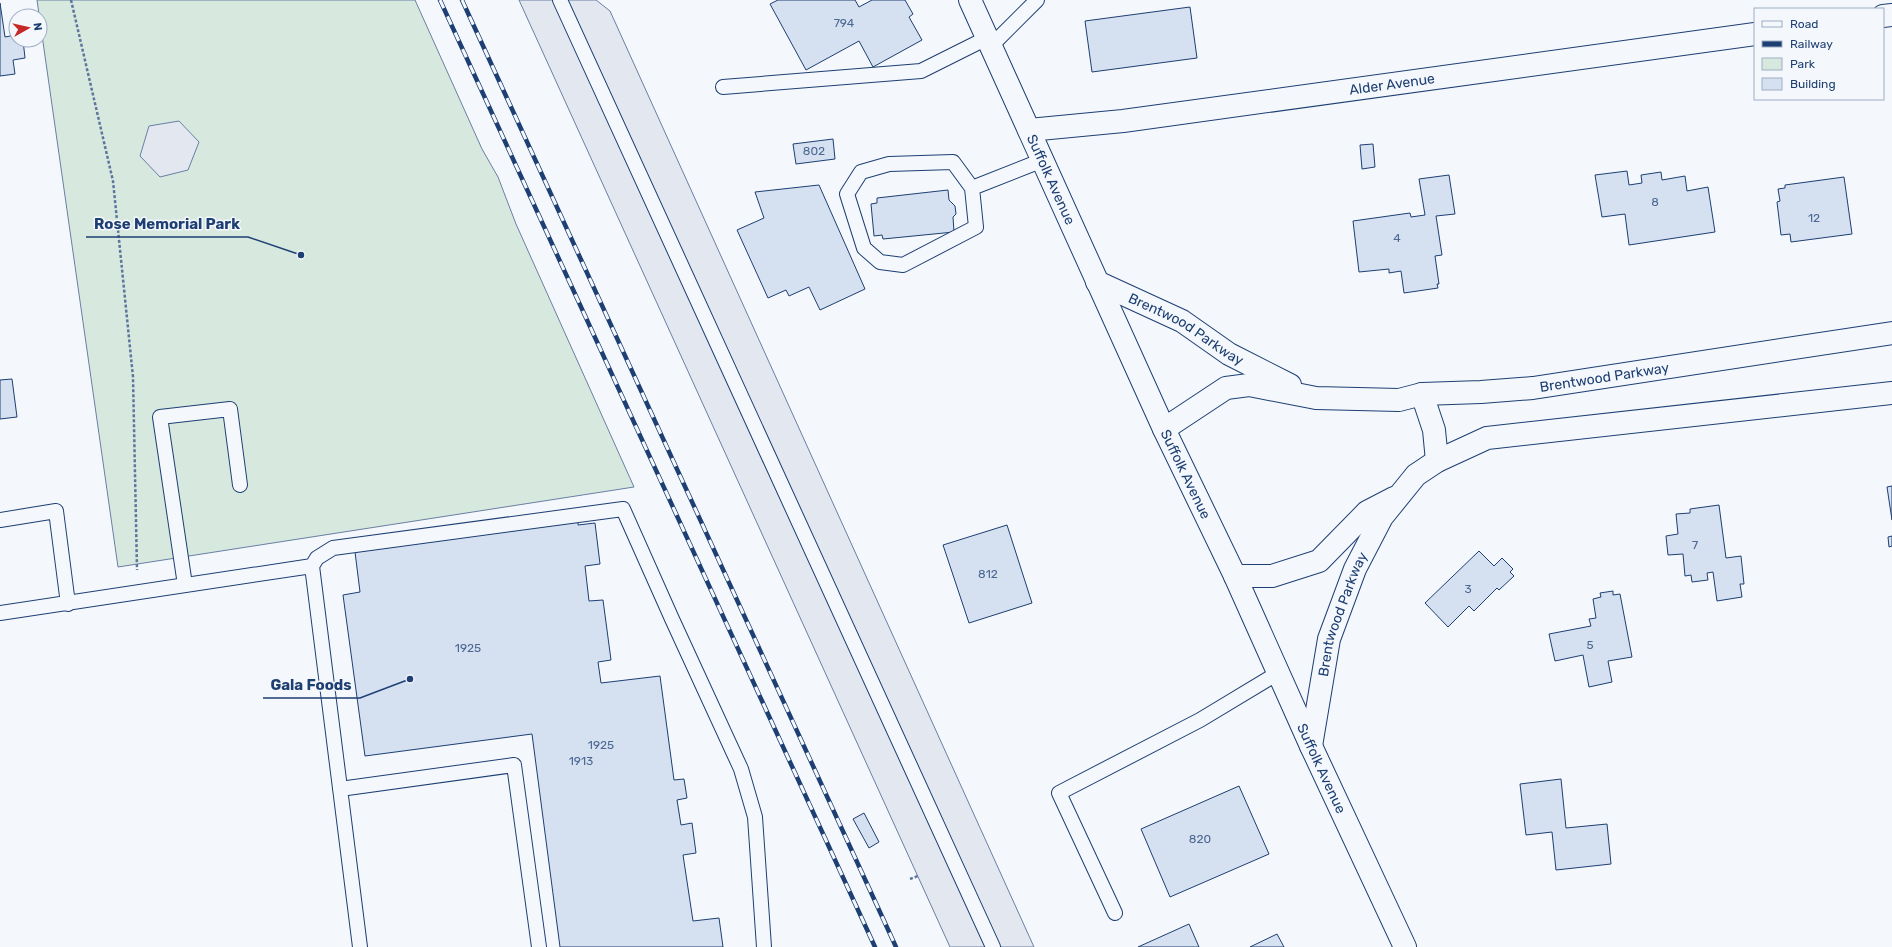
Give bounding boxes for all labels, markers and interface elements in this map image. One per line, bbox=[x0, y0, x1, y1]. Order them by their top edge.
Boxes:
north arrow bbox=[8, 8, 48, 48]
legend bbox=[1754, 8, 1884, 100]
house number: 794 bbox=[834, 16, 855, 30]
text: Road bbox=[1790, 17, 1818, 31]
text: N bbox=[30, 22, 44, 32]
text: Railway bbox=[1790, 37, 1833, 51]
text: Park bbox=[1790, 57, 1816, 71]
street label: Alder Avenue bbox=[1348, 70, 1436, 98]
text: Building bbox=[1790, 77, 1836, 91]
street label: Suffolk Avenue bbox=[1023, 132, 1079, 228]
house number: 802 bbox=[803, 144, 825, 158]
house number: 8 bbox=[1651, 195, 1659, 209]
callout: Rose Memorial Park bbox=[86, 210, 248, 237]
house number: 12 bbox=[1808, 211, 1820, 225]
text: Rose Memorial Park bbox=[94, 215, 240, 233]
house number: 4 bbox=[1393, 231, 1401, 245]
street label: Brentwood Parkway bbox=[1126, 289, 1247, 369]
street label: Brentwood Parkway bbox=[1539, 359, 1671, 395]
street label: Suffolk Avenue bbox=[1157, 427, 1215, 522]
house number: 7 bbox=[1692, 538, 1698, 552]
street label: Brentwood Parkway bbox=[1314, 549, 1371, 678]
house number: 812 bbox=[978, 567, 998, 581]
house number: 3 bbox=[1464, 582, 1472, 596]
house number: 5 bbox=[1586, 638, 1594, 652]
house number: 1925 bbox=[455, 641, 481, 655]
callout: Gala Foods bbox=[263, 671, 360, 698]
text: Gala Foods bbox=[270, 676, 352, 694]
street label: Suffolk Avenue bbox=[1293, 721, 1350, 816]
house number: 1925 bbox=[588, 738, 614, 752]
house number: 1913 bbox=[569, 754, 593, 768]
house number: 820 bbox=[1189, 832, 1211, 846]

